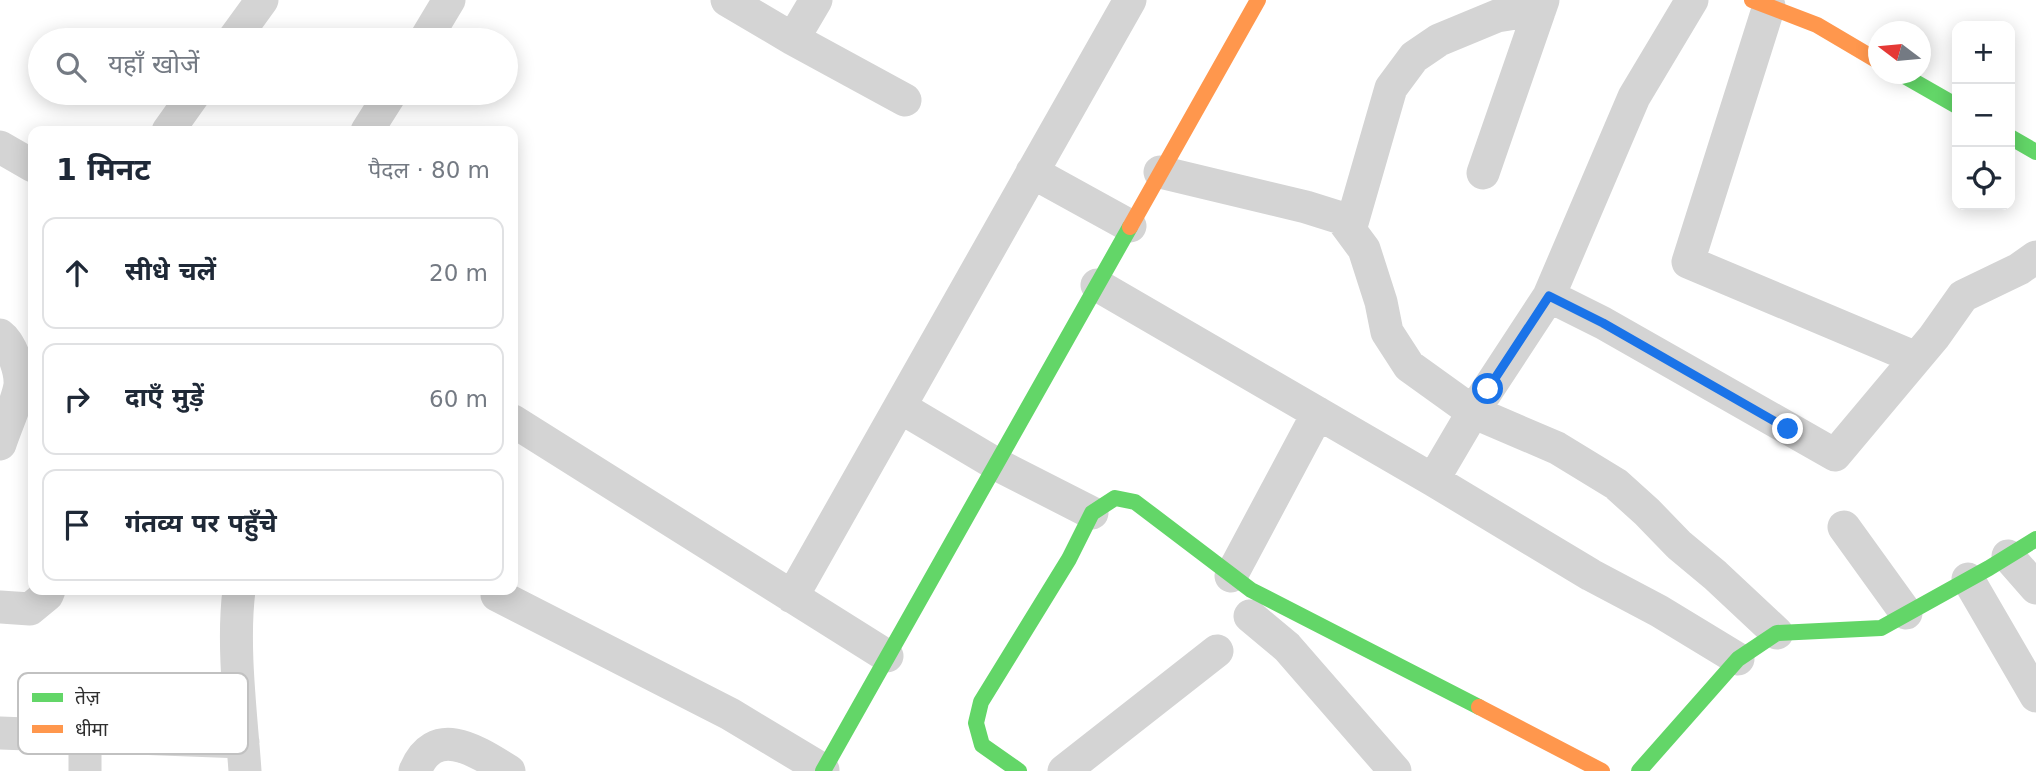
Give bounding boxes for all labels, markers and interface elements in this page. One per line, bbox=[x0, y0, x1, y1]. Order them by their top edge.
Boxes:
north arrow bbox=[1868, 21, 1931, 84]
map controls bbox=[1952, 21, 2015, 210]
button: + bbox=[1952, 21, 2015, 84]
search box bbox=[28, 28, 518, 105]
icon: search bbox=[52, 48, 90, 86]
text: यहाँ खोजें bbox=[108, 49, 199, 79]
button: − bbox=[1952, 84, 2015, 147]
button: locate bbox=[1952, 147, 2015, 210]
text: 1 मिनट bbox=[56, 152, 150, 187]
text: पैदल · 80 m bbox=[368, 157, 490, 183]
icon: ahead bbox=[58, 254, 96, 292]
text: सीधे चलें bbox=[125, 256, 216, 286]
text: 20 m bbox=[429, 260, 488, 286]
route start bbox=[1472, 373, 1503, 404]
icon: right bbox=[58, 380, 96, 418]
text: दाएँ मुड़ें bbox=[125, 382, 204, 412]
text: 60 m bbox=[429, 386, 488, 412]
route end bbox=[1772, 413, 1803, 444]
icon: arrive bbox=[58, 506, 96, 544]
text: गंतव्य पर पहुँचे bbox=[125, 508, 277, 538]
legend bbox=[18, 673, 248, 754]
text: तेज़ bbox=[75, 686, 101, 708]
text: धीमा bbox=[75, 718, 109, 740]

